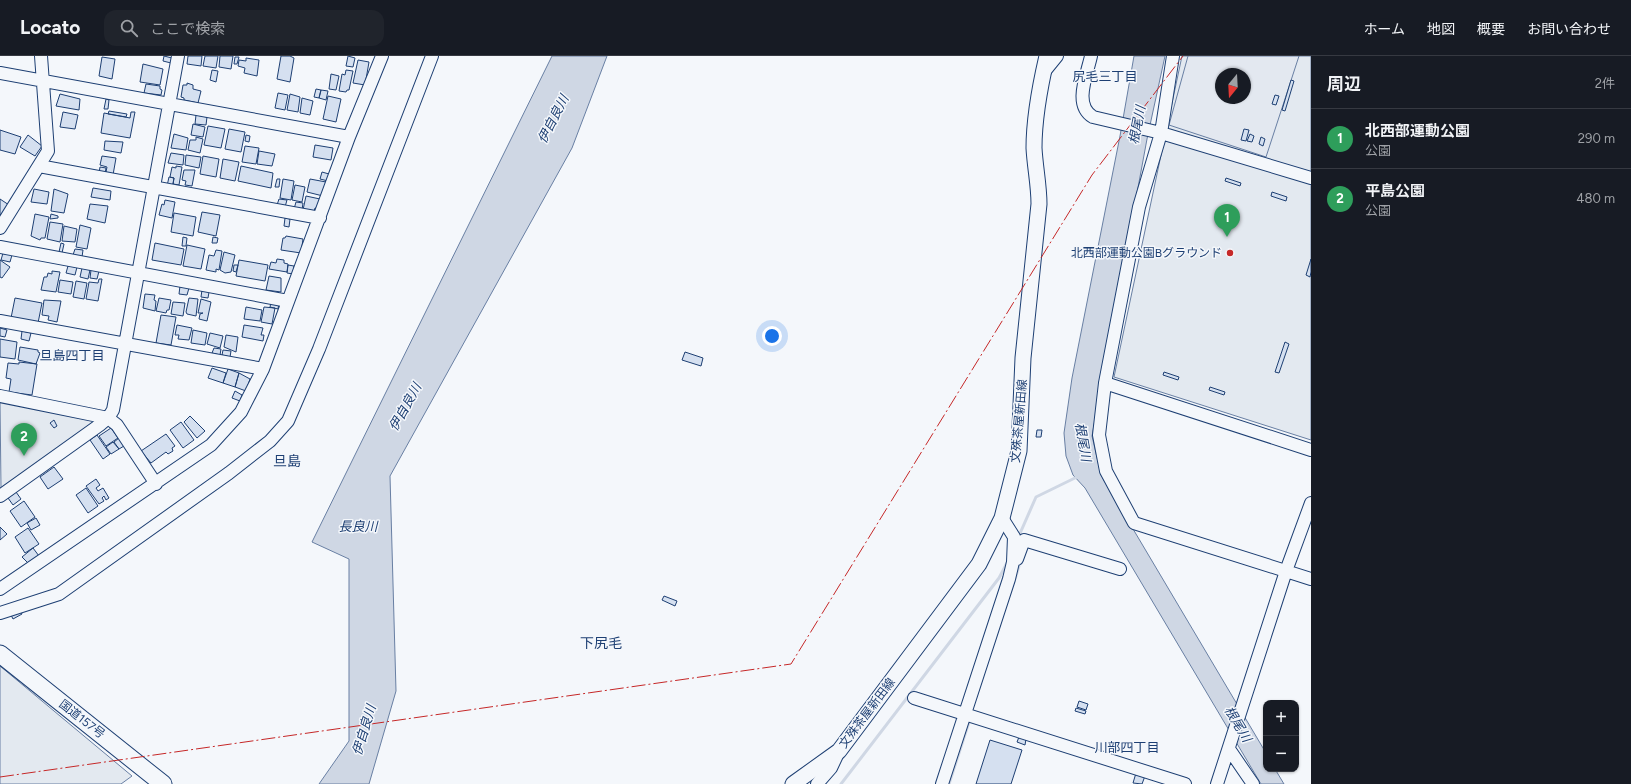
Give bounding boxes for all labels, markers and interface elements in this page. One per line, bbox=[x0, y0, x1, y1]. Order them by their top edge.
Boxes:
search box bbox=[104, 10, 384, 46]
text: Locato bbox=[20, 16, 80, 39]
icon: search bbox=[118, 17, 140, 39]
text: ここで検索 bbox=[150, 20, 225, 38]
text: ホーム bbox=[1363, 21, 1405, 38]
text: 地図 bbox=[1427, 21, 1455, 38]
text: 概要 bbox=[1477, 21, 1505, 38]
text: お問い合わせ bbox=[1527, 21, 1611, 38]
north arrow bbox=[1215, 68, 1251, 104]
district label: 尻毛三丁目 bbox=[1072, 69, 1138, 84]
text: 周辺 bbox=[1327, 74, 1361, 94]
text: 2件 bbox=[1595, 76, 1615, 91]
water label: 伊自良川 bbox=[535, 91, 572, 146]
water label: 根尾川 bbox=[1126, 102, 1148, 146]
text: 北西部運動公園 bbox=[1365, 122, 1470, 140]
text: 1 bbox=[1337, 131, 1343, 146]
text: 290 m bbox=[1578, 131, 1615, 146]
text: 公園 bbox=[1365, 143, 1391, 158]
text: 平島公園 bbox=[1365, 182, 1425, 200]
text: 2 bbox=[1336, 191, 1344, 206]
text: 480 m bbox=[1576, 191, 1615, 206]
text: 公園 bbox=[1365, 203, 1391, 218]
pin: 1 bbox=[1214, 204, 1240, 237]
place label: 北西部運動公園Bグラウンド bbox=[1071, 246, 1222, 260]
marker: 北西部運動公園Bグラウンド bbox=[1225, 248, 1235, 258]
your location bbox=[762, 326, 782, 346]
district label: 旦島四丁目 bbox=[39, 348, 105, 363]
water label: 伊自良川 bbox=[386, 379, 425, 433]
street label: 文殊茶屋新田線 bbox=[1008, 379, 1030, 463]
water label: 根尾川 bbox=[1072, 421, 1094, 464]
pin: 2 bbox=[11, 423, 37, 456]
district label: 旦島 bbox=[273, 453, 301, 470]
water label: 長良川 bbox=[338, 519, 379, 534]
district label: 下尻毛 bbox=[580, 635, 622, 652]
street label: 文殊茶屋新田線 bbox=[836, 675, 898, 751]
street label: 国道157号 bbox=[56, 697, 108, 741]
map controls bbox=[1263, 700, 1299, 772]
button: + bbox=[1263, 700, 1299, 736]
water label: 伊自良川 bbox=[349, 701, 379, 757]
water label: 根尾川 bbox=[1222, 703, 1255, 746]
button: − bbox=[1263, 736, 1299, 772]
district label: 川部四丁目 bbox=[1094, 740, 1160, 755]

